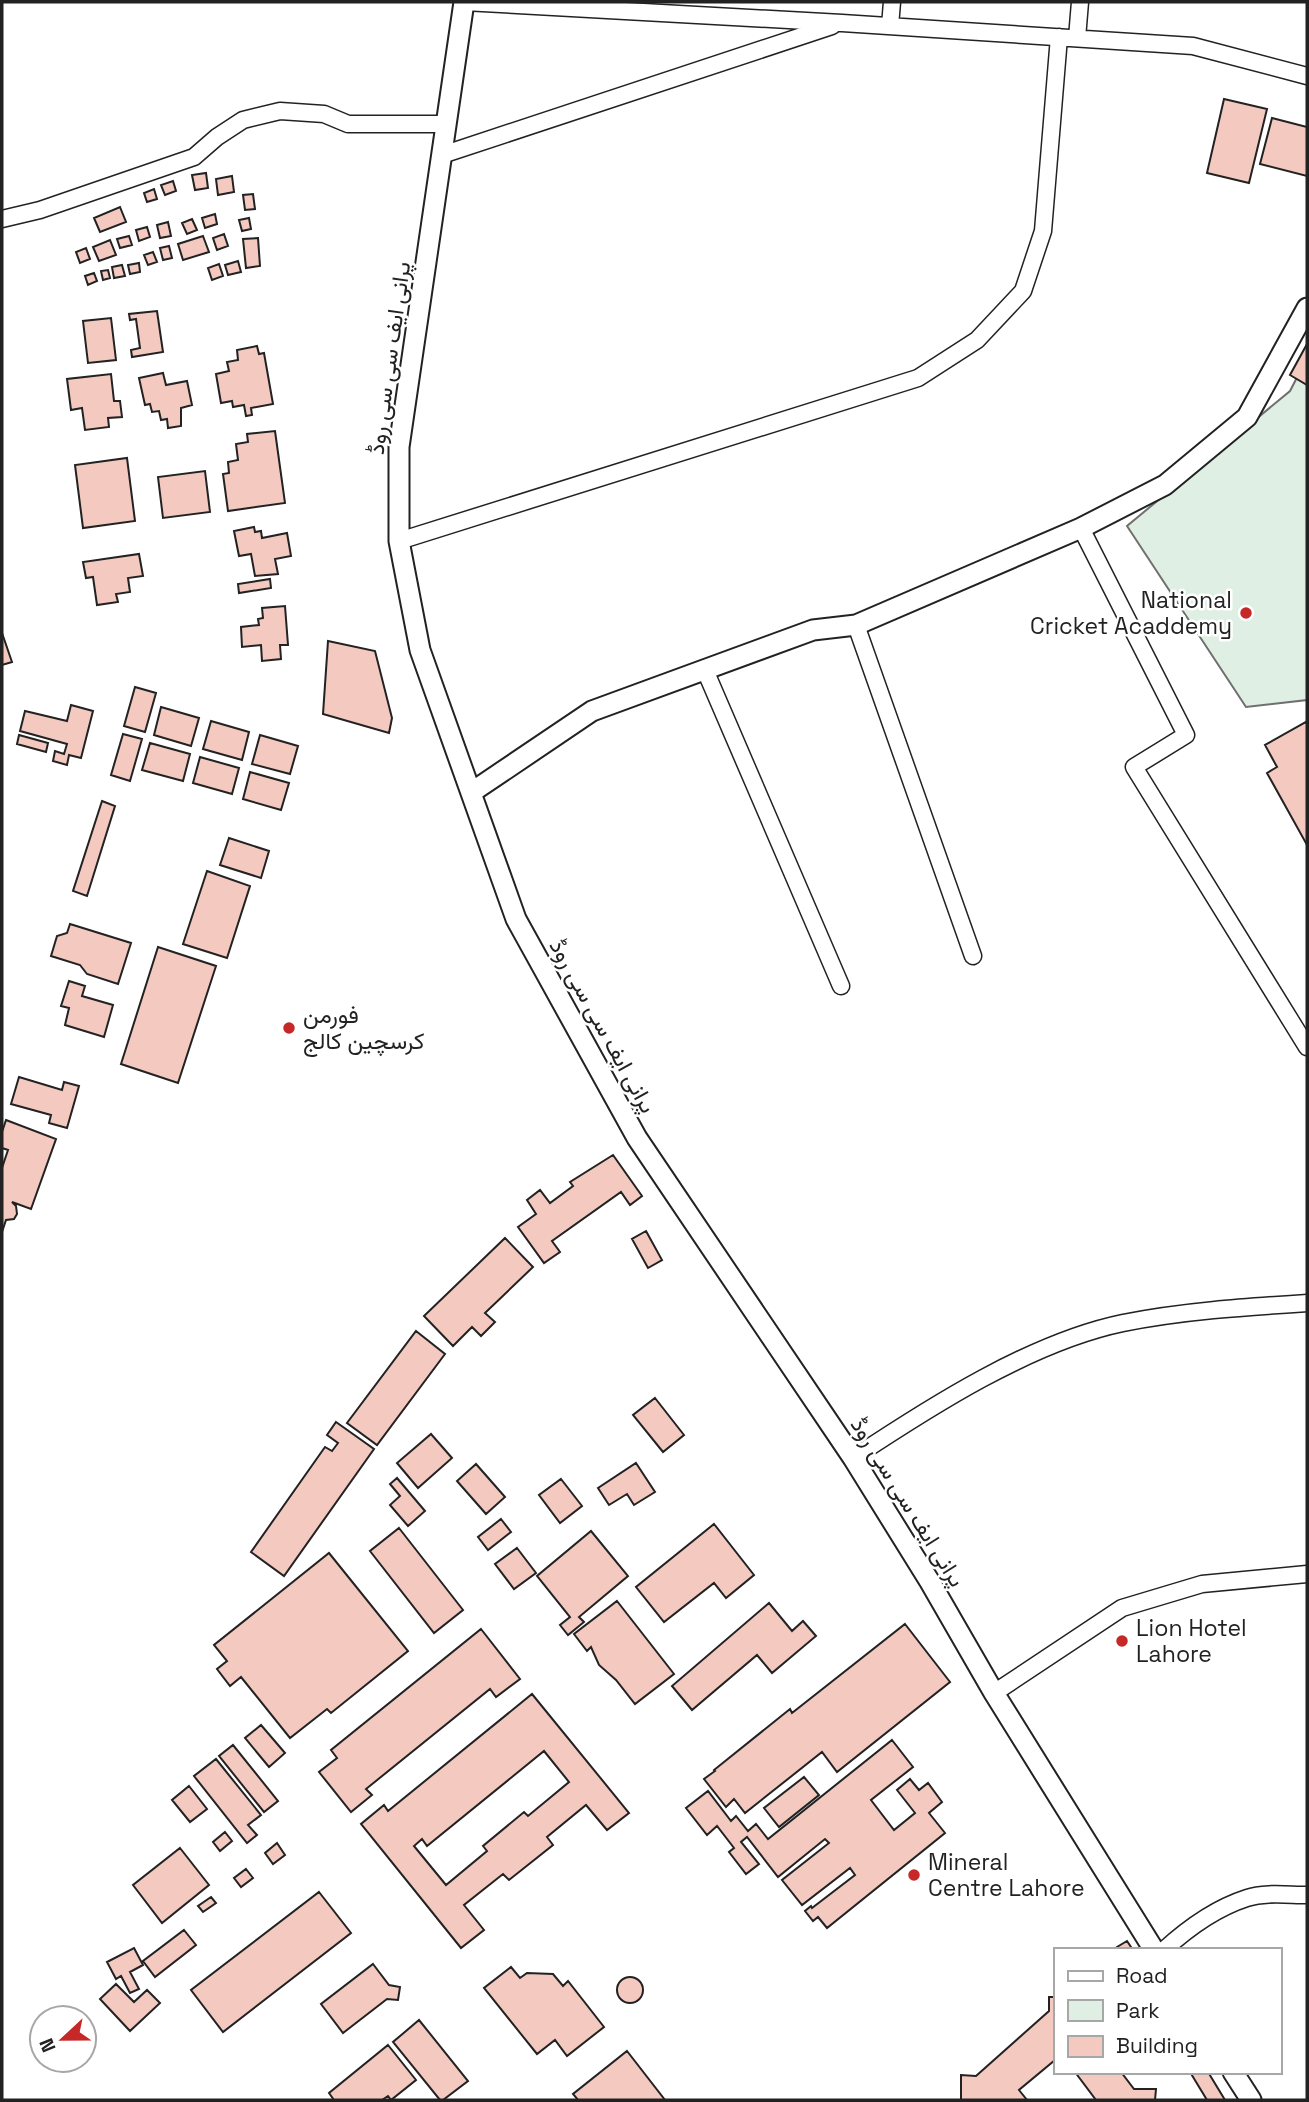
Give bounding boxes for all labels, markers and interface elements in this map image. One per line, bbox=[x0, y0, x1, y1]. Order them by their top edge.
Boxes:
street label: پرانی ایف سی سی روڈ bbox=[361, 260, 418, 457]
place label: National Cricket Acaddemy bbox=[1030, 585, 1232, 641]
marker: National Cricket Acaddemy bbox=[1238, 605, 1254, 621]
street label: پرانی ایف سی سی روڈ bbox=[542, 934, 663, 1119]
place label: فورمن کرسچین کالج bbox=[303, 1000, 424, 1057]
marker: فورمن کرسچین کالج bbox=[281, 1020, 297, 1036]
street label: پرانی ایف سی سی روڈ bbox=[843, 1412, 972, 1593]
place label: Lion Hotel Lahore bbox=[1136, 1613, 1247, 1669]
marker: Lion Hotel Lahore bbox=[1114, 1633, 1130, 1649]
place label: Mineral Centre Lahore bbox=[928, 1847, 1085, 1903]
marker: Mineral Centre Lahore bbox=[906, 1867, 922, 1883]
legend bbox=[1054, 1948, 1281, 2074]
text: Road bbox=[1116, 1962, 1168, 1989]
text: Park bbox=[1116, 1997, 1160, 2024]
north arrow bbox=[28, 2004, 98, 2074]
text: Building bbox=[1116, 2032, 1198, 2059]
text: N bbox=[34, 2035, 62, 2056]

